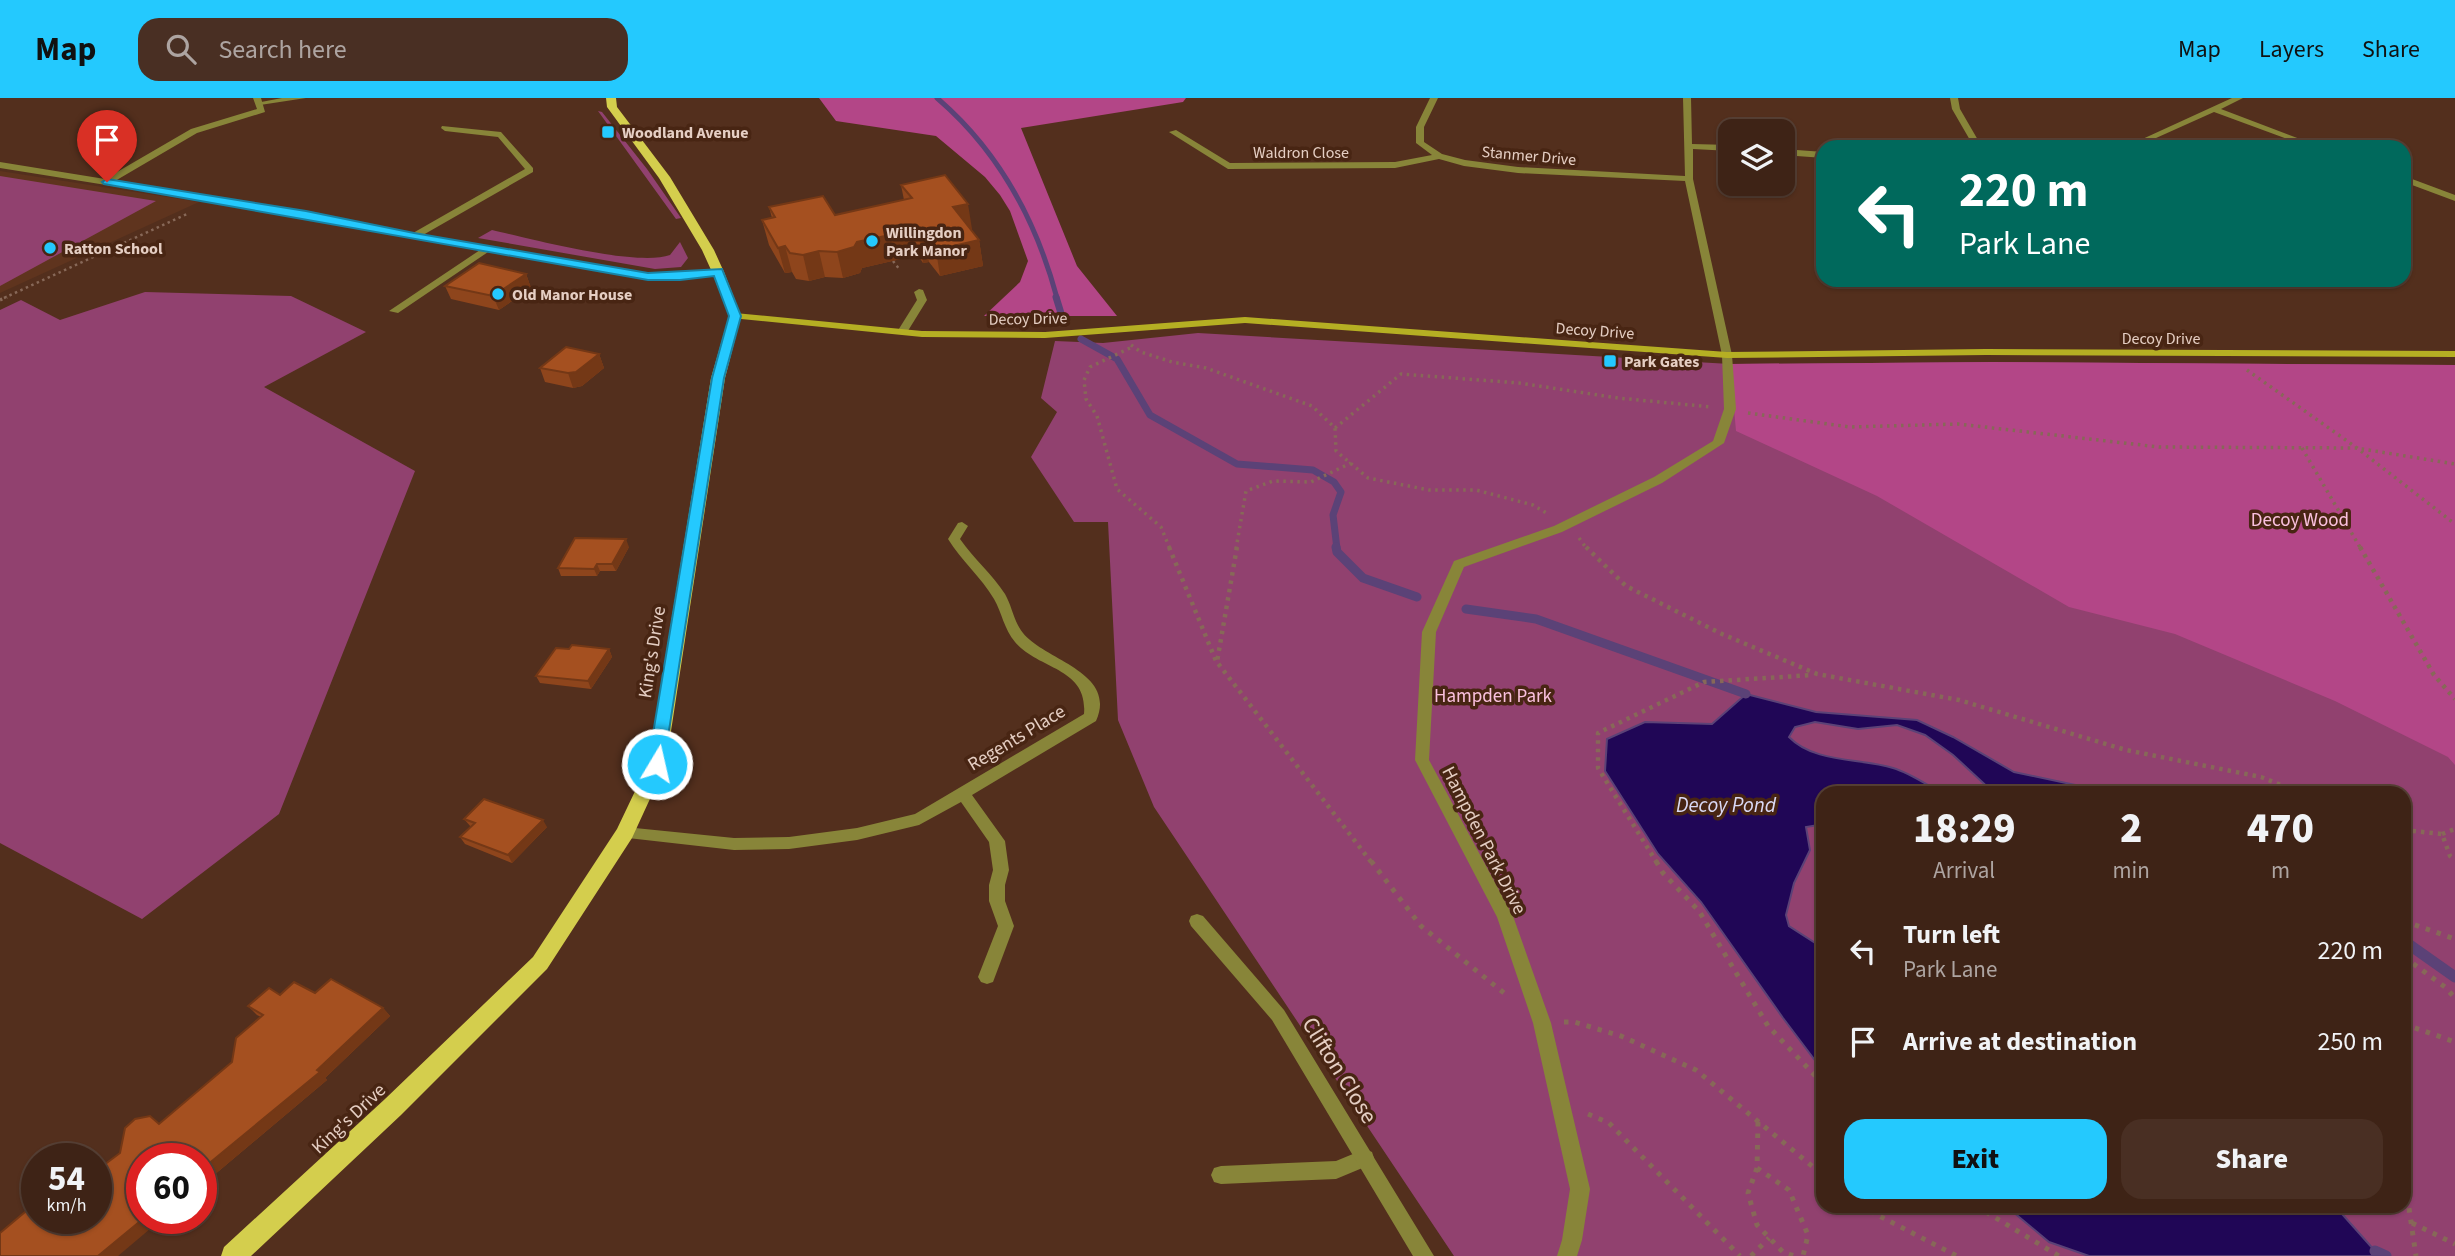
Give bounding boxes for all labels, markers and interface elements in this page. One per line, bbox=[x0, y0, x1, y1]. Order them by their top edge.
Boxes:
search box bbox=[138, 18, 628, 81]
text: Map bbox=[35, 26, 96, 73]
icon: search bbox=[162, 30, 200, 68]
text: Search here bbox=[218, 31, 347, 68]
text: Map bbox=[2178, 32, 2221, 67]
text: Layers bbox=[2259, 32, 2324, 67]
text: Share bbox=[2362, 32, 2420, 67]
pin bbox=[77, 110, 137, 182]
map controls bbox=[1718, 119, 1795, 196]
button: layers bbox=[1718, 119, 1795, 196]
icon: arrive bbox=[88, 121, 126, 159]
place label: Woodland Avenue bbox=[622, 122, 748, 144]
marker: Woodland Avenue bbox=[600, 124, 616, 140]
street label: Stanmer Drive bbox=[1481, 141, 1577, 171]
street label: Waldron Close bbox=[1253, 142, 1349, 164]
text: 220 m bbox=[1959, 156, 2088, 226]
icon: left bbox=[1844, 168, 1935, 259]
text: Park Lane bbox=[1959, 221, 2090, 267]
place label: Willingdon Park Manor bbox=[886, 222, 967, 262]
marker: Willingdon Park Manor bbox=[864, 233, 880, 249]
place label: Ratton School bbox=[64, 238, 163, 260]
marker: Ratton School bbox=[42, 240, 58, 256]
place label: Old Manor House bbox=[512, 284, 632, 306]
marker: Old Manor House bbox=[490, 286, 506, 302]
street label: Decoy Drive bbox=[988, 307, 1068, 331]
street label: Decoy Drive bbox=[1555, 317, 1635, 345]
street label: Decoy Drive bbox=[2122, 328, 2200, 350]
place label: Park Gates bbox=[1624, 351, 1699, 373]
marker: Park Gates bbox=[1602, 353, 1618, 369]
park label: Decoy Wood bbox=[2251, 507, 2349, 534]
street label: King's Drive bbox=[632, 604, 673, 700]
park label: Hampden Park bbox=[1434, 683, 1553, 710]
street label: Regents Place bbox=[963, 698, 1071, 778]
position arrow bbox=[620, 727, 694, 801]
street label: Hampden Park Drive bbox=[1435, 762, 1533, 919]
water label: Decoy Pond bbox=[1676, 790, 1777, 820]
text: 18:29 bbox=[1913, 799, 2016, 859]
text: 2 bbox=[2120, 799, 2142, 859]
text: 470 bbox=[2247, 799, 2314, 859]
text: Arrival bbox=[1933, 854, 1995, 887]
text: min bbox=[2113, 854, 2150, 887]
text: m bbox=[2271, 854, 2290, 887]
text: Turn left bbox=[1903, 916, 2000, 953]
icon: left bbox=[1844, 932, 1882, 970]
text: 220 m bbox=[2317, 932, 2383, 969]
text: Park Lane bbox=[1903, 953, 1997, 986]
street label: Clifton Close bbox=[1294, 1011, 1385, 1130]
icon: arrive bbox=[1844, 1023, 1882, 1061]
text: Arrive at destination bbox=[1903, 1023, 2137, 1060]
text: 250 m bbox=[2317, 1023, 2383, 1060]
street label: King's Drive bbox=[306, 1078, 392, 1161]
button: Exit bbox=[1844, 1119, 2107, 1199]
button: Share bbox=[2121, 1119, 2383, 1199]
speed limit sign: 60 bbox=[126, 1143, 217, 1234]
text: 54 bbox=[48, 1154, 85, 1204]
text: km/h bbox=[47, 1193, 86, 1218]

